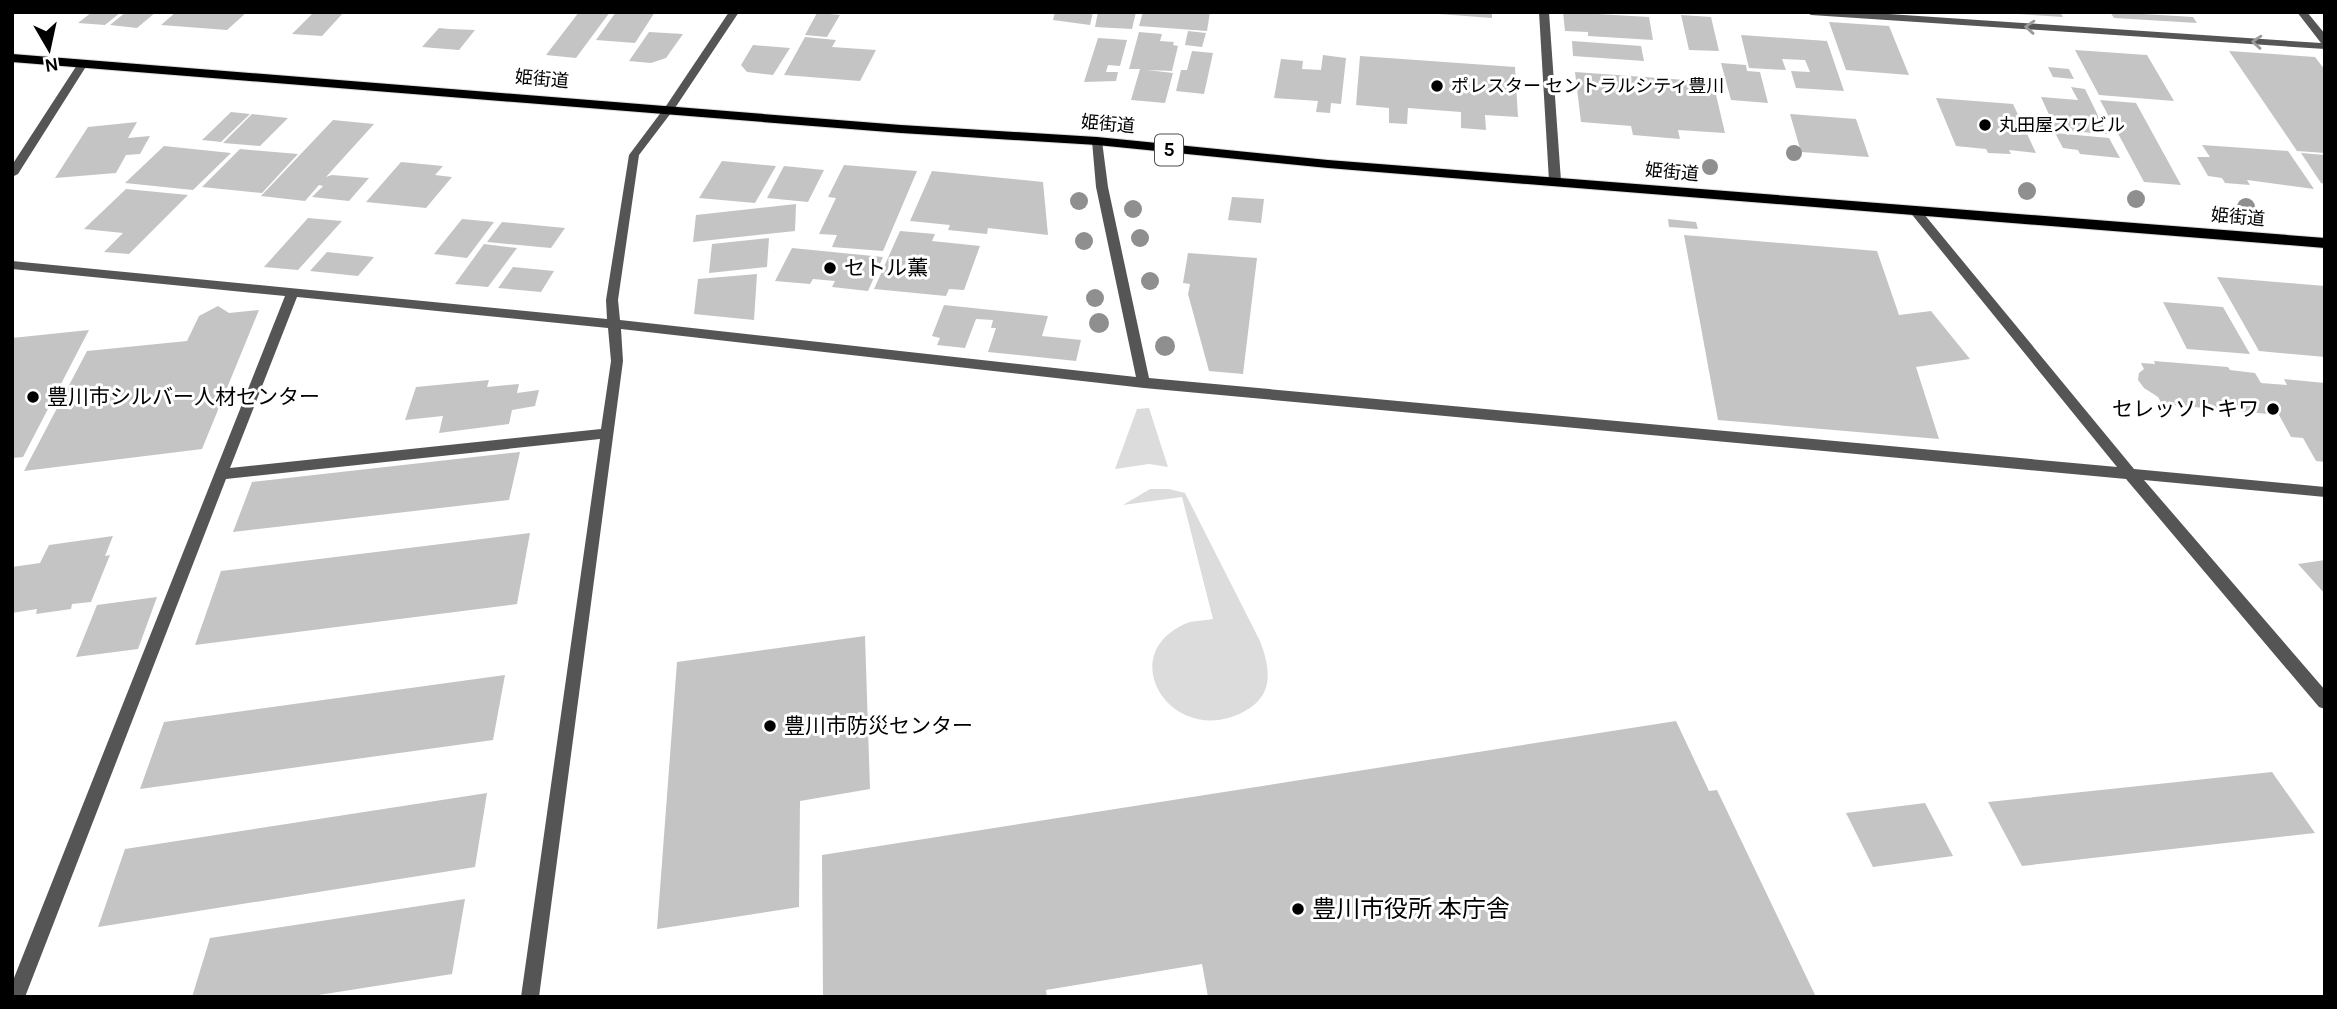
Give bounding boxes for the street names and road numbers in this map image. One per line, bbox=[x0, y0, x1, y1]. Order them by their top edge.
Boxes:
street label: 姫街道 bbox=[514, 66, 570, 92]
street label: 姫街道 bbox=[1080, 111, 1136, 137]
road number: 5 bbox=[1155, 134, 1183, 166]
street label: 姫街道 bbox=[1644, 159, 1700, 185]
street label: 姫街道 bbox=[2210, 204, 2266, 230]

